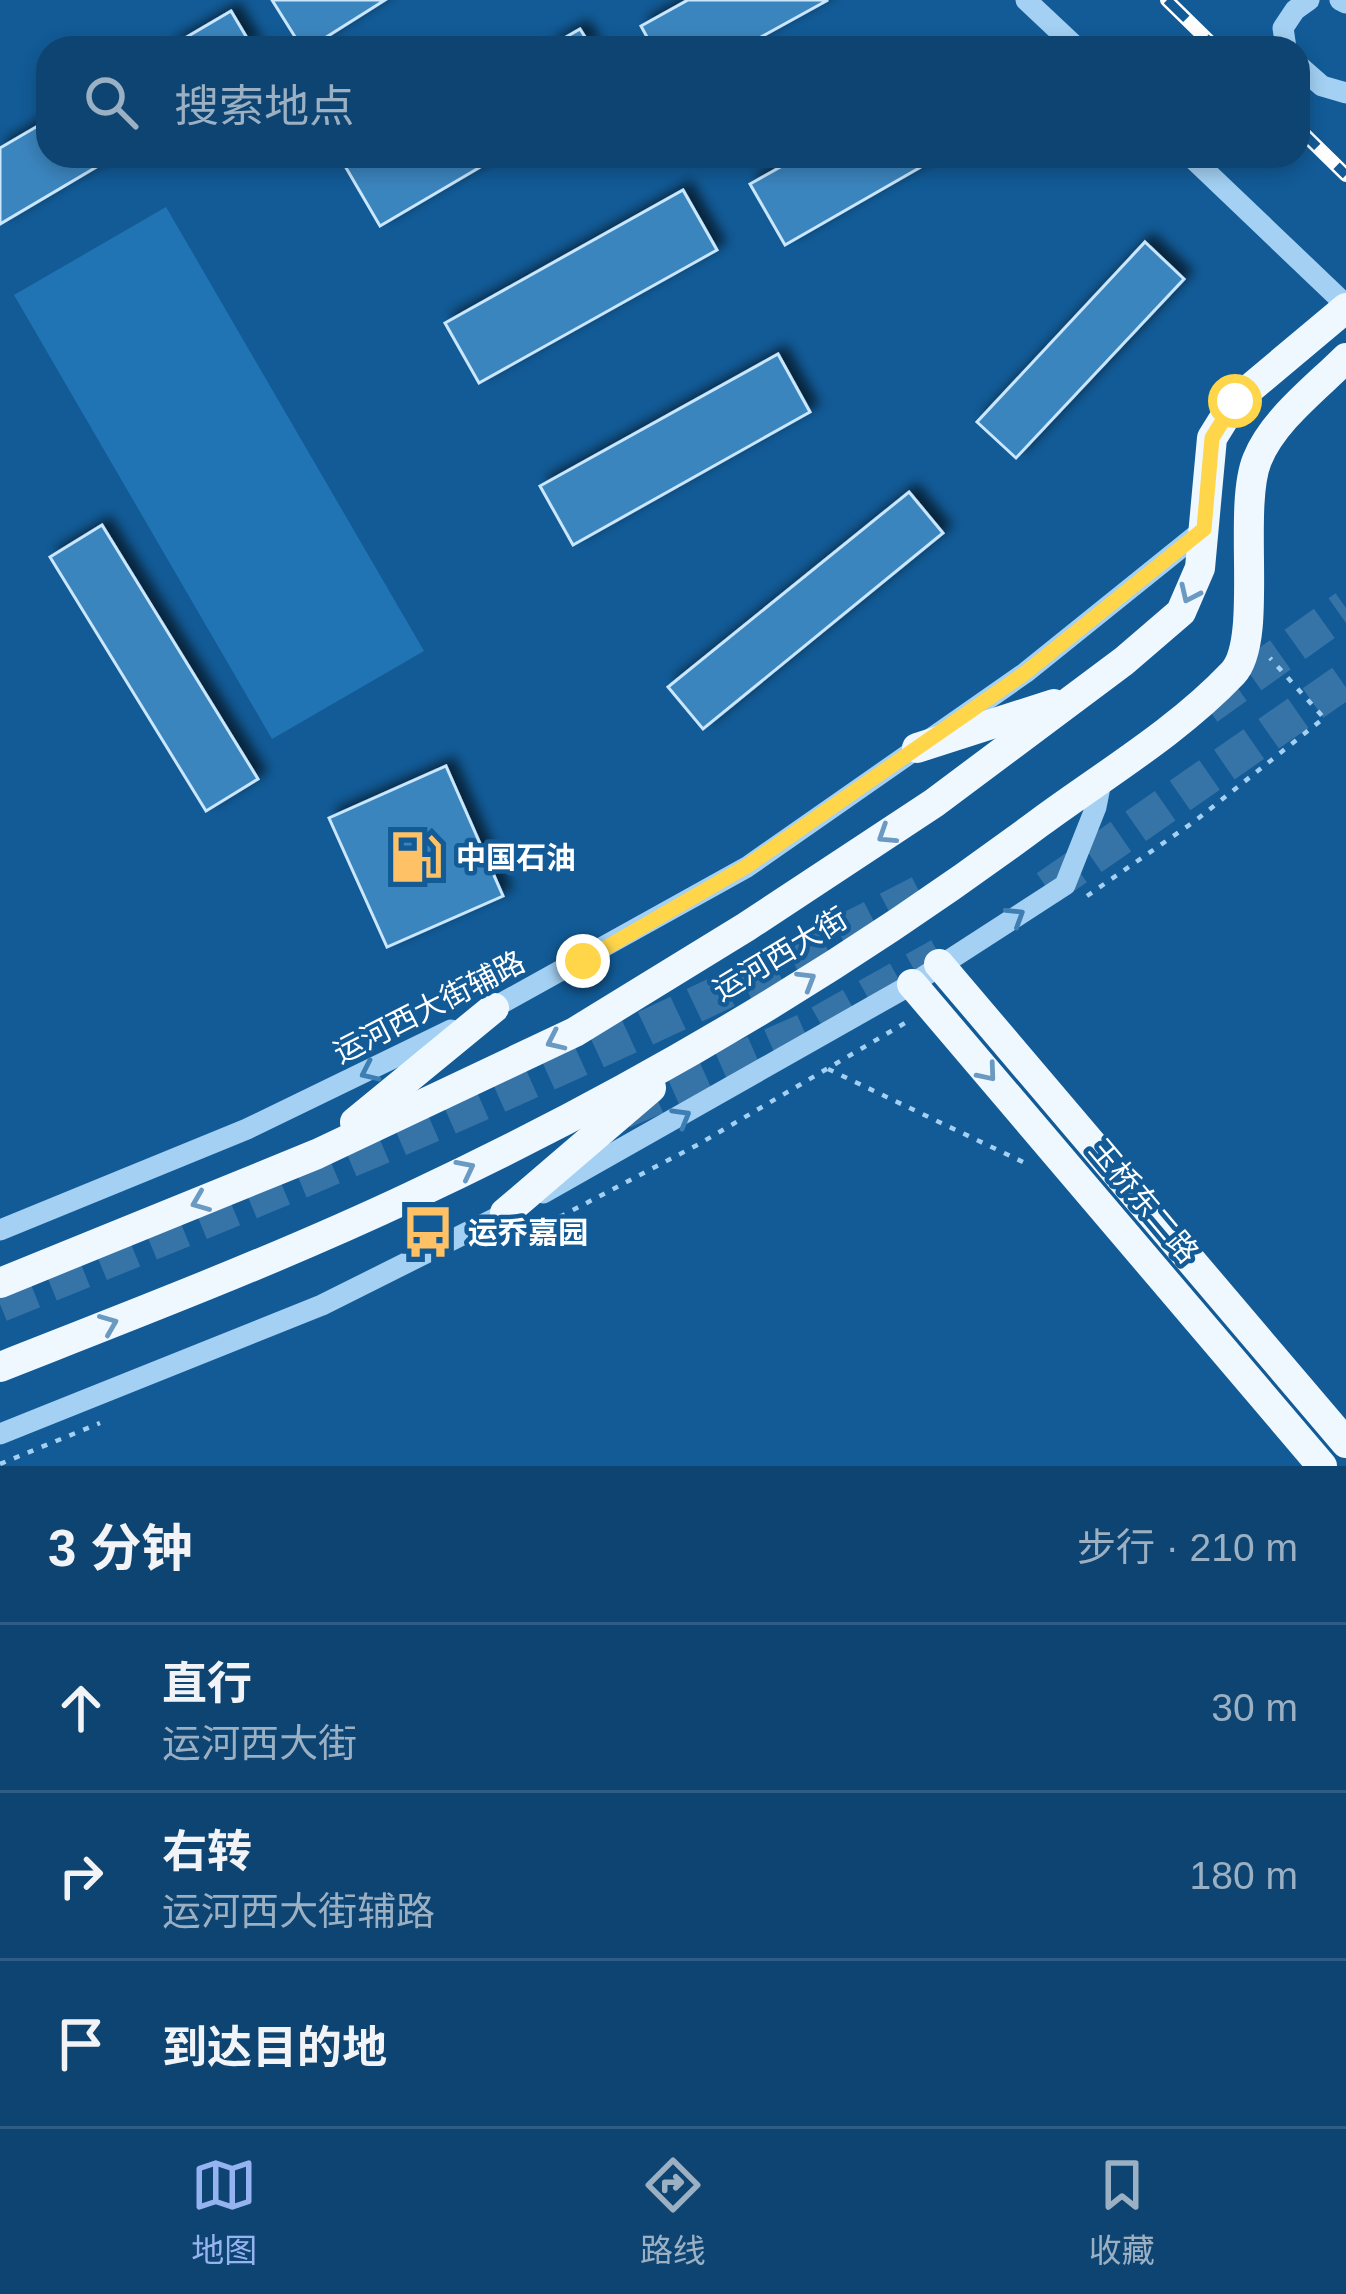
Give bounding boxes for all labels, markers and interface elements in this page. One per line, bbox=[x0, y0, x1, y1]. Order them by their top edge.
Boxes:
search box bbox=[36, 36, 1310, 168]
icon: search bbox=[78, 69, 144, 135]
text: 搜索地点 bbox=[174, 81, 354, 132]
route start bbox=[1208, 374, 1262, 428]
one-way arrow bbox=[1179, 582, 1203, 603]
one-way arrow bbox=[877, 820, 899, 842]
fuel station icon: 中国石油 bbox=[387, 828, 445, 886]
place label: 中国石油 bbox=[456, 841, 576, 874]
street label: 运河西大街 bbox=[707, 901, 853, 1007]
one-way arrow bbox=[1003, 908, 1025, 930]
route end bbox=[556, 934, 610, 988]
street label: 运河西大街辅路 bbox=[328, 945, 530, 1069]
one-way arrow bbox=[794, 972, 816, 994]
one-way arrow bbox=[546, 1027, 567, 1050]
one-way arrow bbox=[360, 1058, 381, 1081]
one-way arrow bbox=[973, 1059, 995, 1081]
one-way arrow bbox=[669, 1108, 690, 1131]
street label: 玉桥东二路 bbox=[1083, 1133, 1205, 1269]
one-way arrow bbox=[454, 1159, 475, 1183]
one-way arrow bbox=[190, 1188, 211, 1212]
bus stop icon: 运乔嘉园 bbox=[399, 1203, 457, 1261]
place label: 运乔嘉园 bbox=[468, 1216, 588, 1249]
one-way arrow bbox=[97, 1314, 118, 1338]
text: 3 分钟 bbox=[48, 1520, 193, 1577]
text: 步行 · 210 m bbox=[1077, 1526, 1298, 1569]
text: 直行 bbox=[162, 1658, 252, 1709]
icon: ahead bbox=[48, 1675, 114, 1741]
text: 30 m bbox=[1211, 1686, 1298, 1729]
text: 运河西大街 bbox=[162, 1722, 357, 1765]
text: 右转 bbox=[162, 1826, 252, 1877]
icon: right bbox=[48, 1843, 114, 1909]
text: 180 m bbox=[1190, 1854, 1298, 1897]
text: 运河西大街辅路 bbox=[162, 1890, 435, 1933]
icon: arrive bbox=[48, 2011, 114, 2077]
text: 到达目的地 bbox=[162, 2022, 387, 2073]
tab: 地图 bbox=[191, 2152, 257, 2272]
tab: 路线 bbox=[640, 2152, 706, 2272]
tab: 收藏 bbox=[1089, 2152, 1155, 2272]

